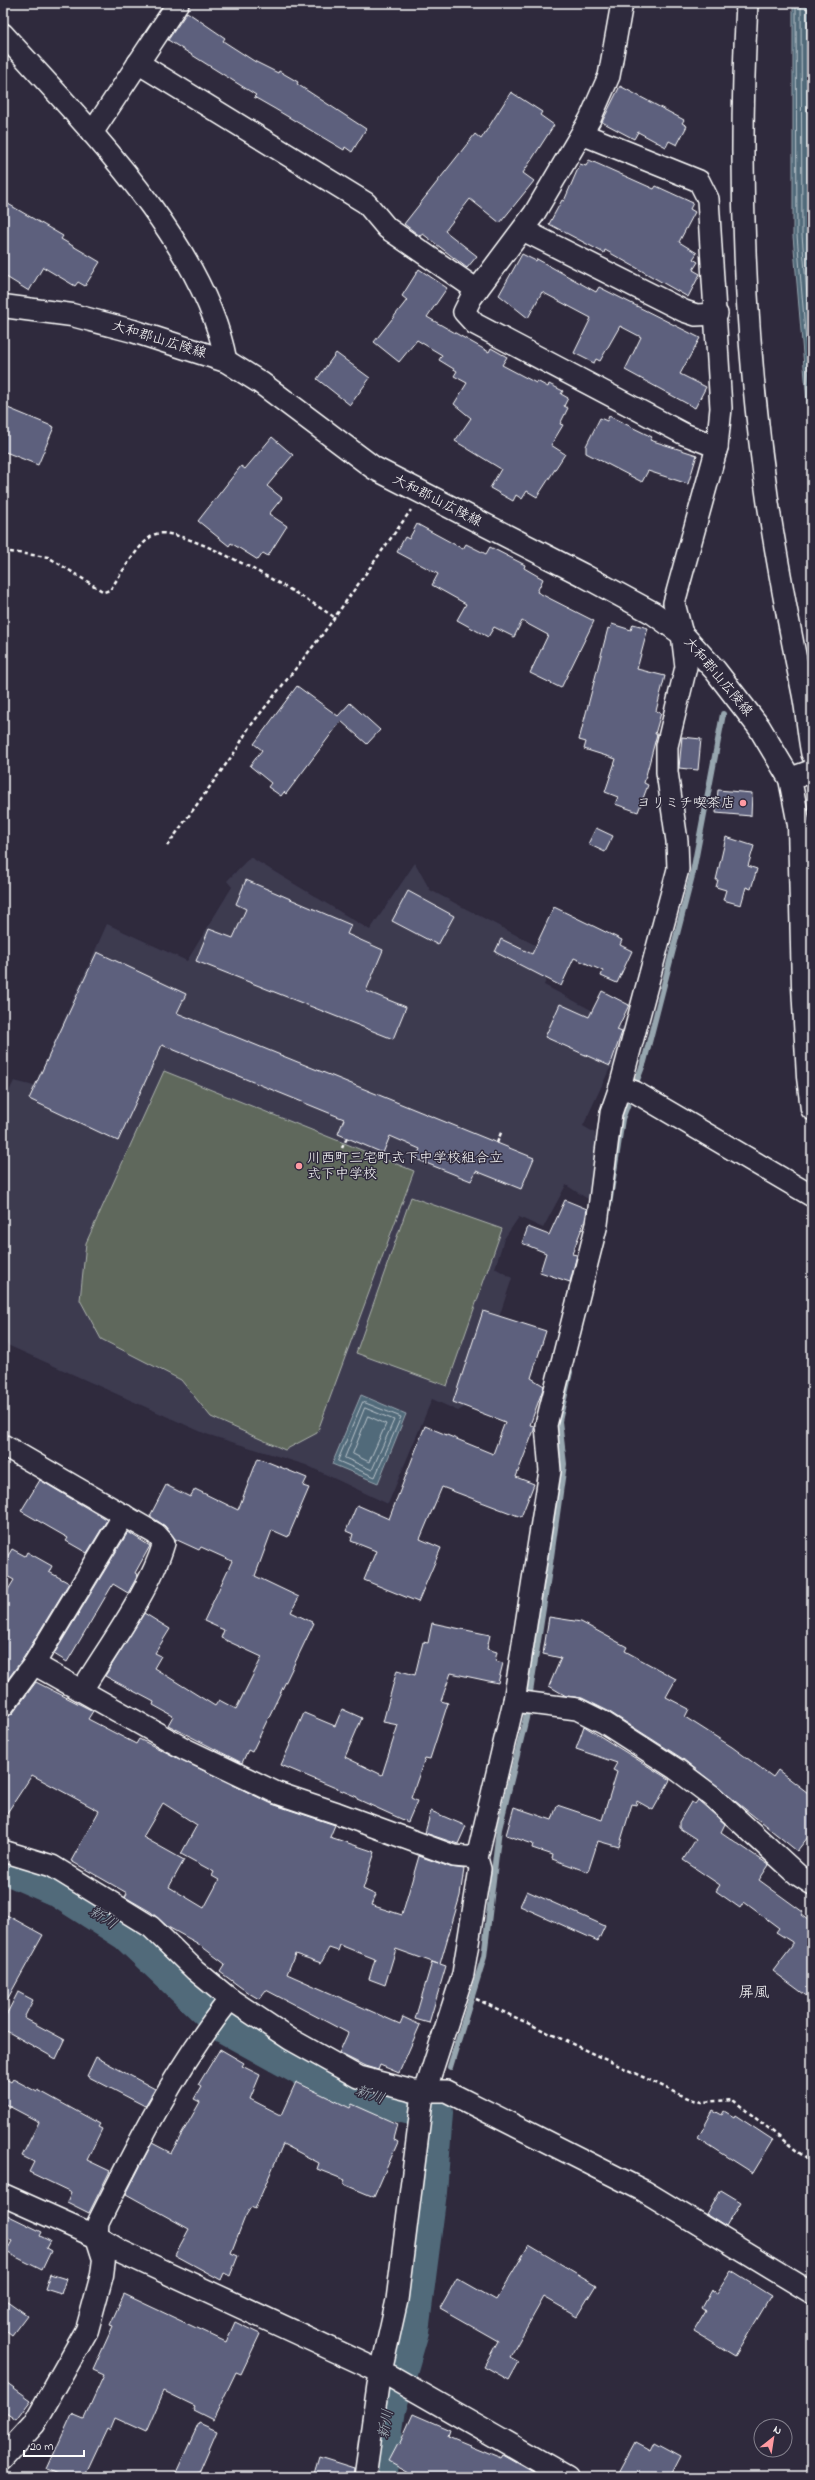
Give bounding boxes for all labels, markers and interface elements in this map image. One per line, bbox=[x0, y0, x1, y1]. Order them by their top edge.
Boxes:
street label: 大和郡山広陵線 bbox=[109, 316, 209, 364]
street label: 大和郡山広陵線 bbox=[389, 469, 485, 533]
street label: 大和郡山広陵線 bbox=[678, 633, 758, 721]
place label: ヨリミチ喫茶店 bbox=[637, 793, 735, 814]
marker: ヨリミチ喫茶店 bbox=[738, 798, 748, 808]
place label: 川西町三宅町式下中学校組合立 式下中学校 bbox=[307, 1148, 503, 1185]
marker: 川西町三宅町式下中学校組合立 式下中学校 bbox=[294, 1161, 304, 1171]
water label: 新川 bbox=[84, 1901, 122, 1935]
district label: 屏風 bbox=[739, 1982, 769, 2004]
water label: 新川 bbox=[352, 2080, 388, 2110]
water label: 新川 bbox=[373, 2407, 399, 2441]
north arrow bbox=[753, 2418, 793, 2458]
text: N bbox=[770, 2421, 785, 2439]
scale bar bbox=[24, 2432, 84, 2458]
text: 20 m bbox=[30, 2438, 53, 2456]

